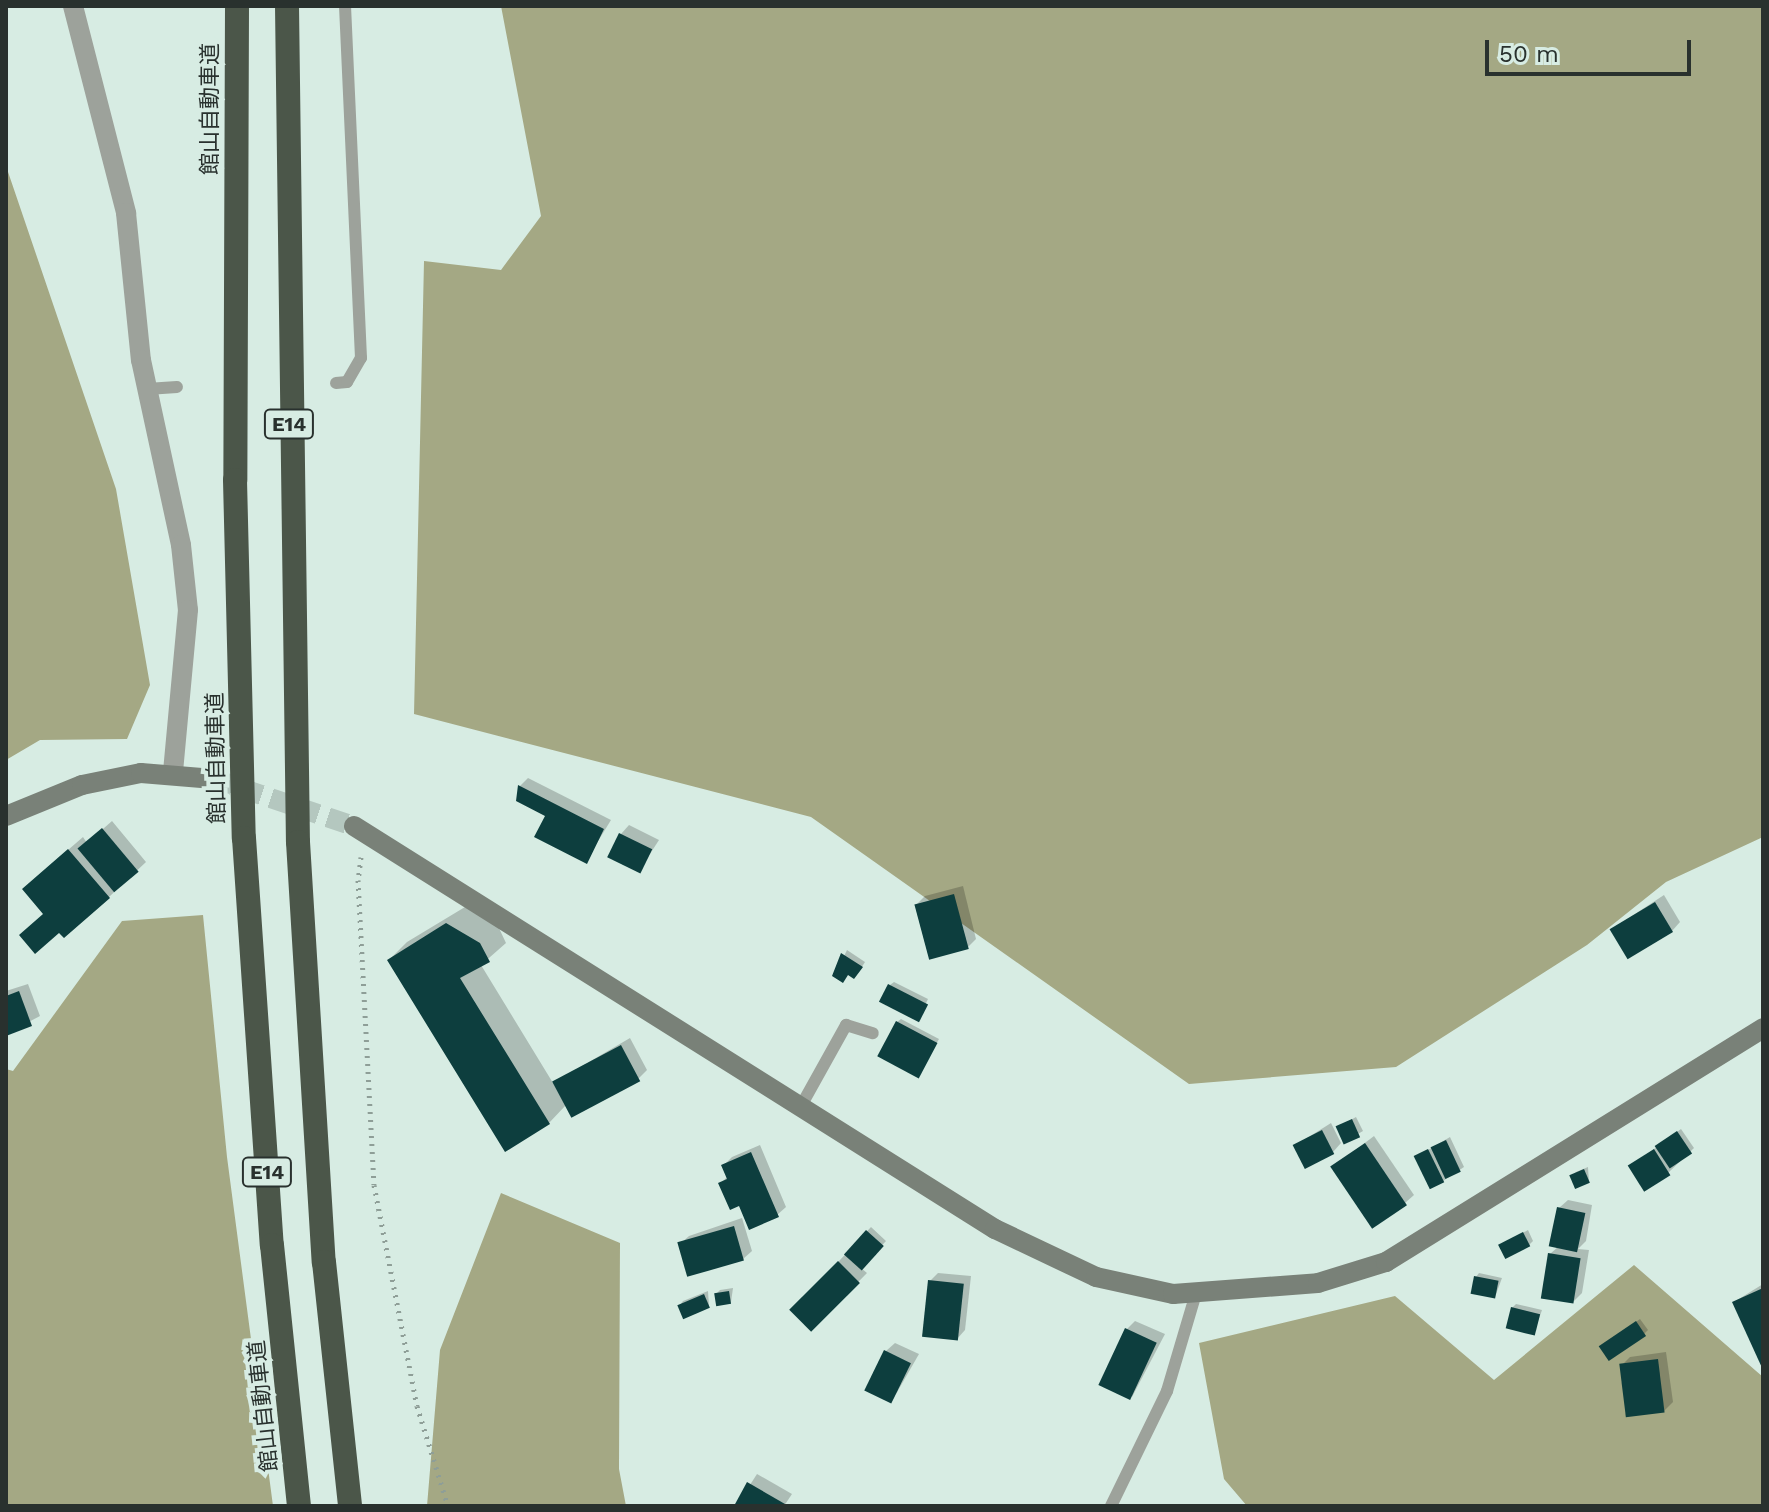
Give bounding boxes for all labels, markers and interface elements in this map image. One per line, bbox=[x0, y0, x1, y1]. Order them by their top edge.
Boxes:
scale bar bbox=[1489, 24, 1695, 74]
text: 50 m bbox=[1499, 40, 1559, 68]
street label: 館山自動車道 bbox=[197, 43, 223, 175]
road number: E14 bbox=[263, 408, 315, 440]
street label: 館山自動車道 bbox=[202, 692, 230, 824]
road number: E14 bbox=[241, 1156, 293, 1188]
street label: 館山自動車道 bbox=[243, 1339, 283, 1473]

